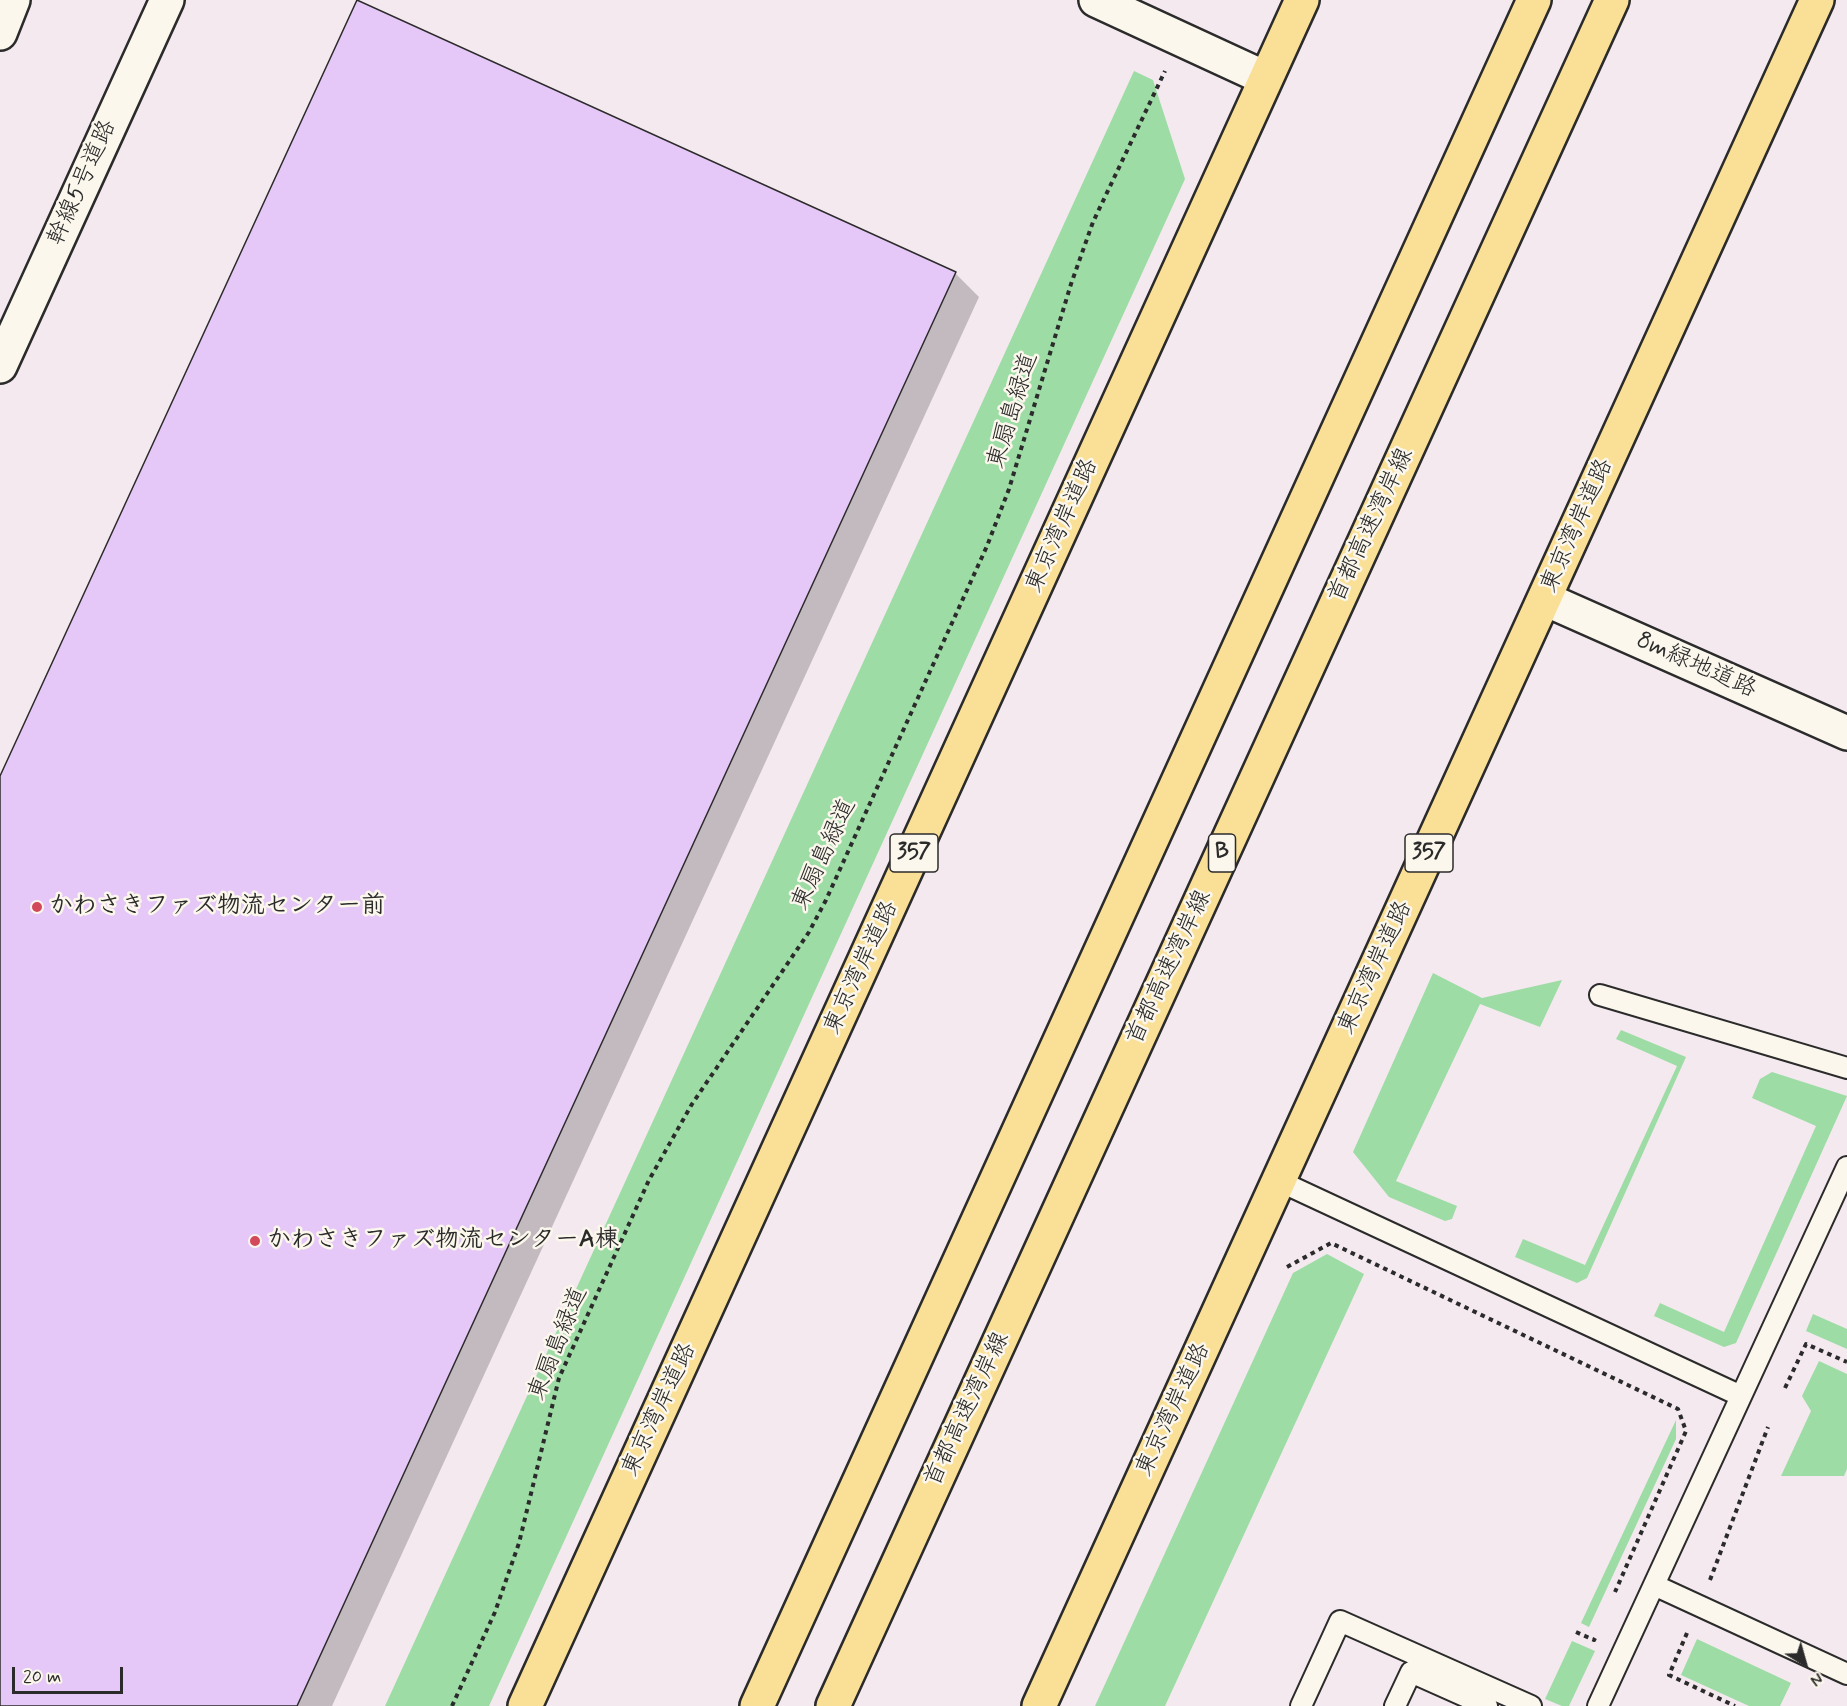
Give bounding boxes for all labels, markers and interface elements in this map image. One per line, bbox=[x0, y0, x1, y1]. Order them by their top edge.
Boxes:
street label: 幹線5号道路 bbox=[43, 116, 123, 250]
street label: 東扇島緑道 bbox=[983, 349, 1045, 473]
street label: 首都高速湾岸線 bbox=[1323, 444, 1421, 608]
street label: 東京湾岸道路 bbox=[1021, 454, 1105, 598]
street label: 東京湾岸道路 bbox=[1536, 454, 1620, 598]
street label: 8m緑地道路 bbox=[1631, 627, 1761, 705]
street label: 東扇島緑道 bbox=[787, 795, 863, 915]
road number: 357 bbox=[890, 834, 938, 872]
road number: B bbox=[1208, 834, 1236, 872]
road number: 357 bbox=[1405, 834, 1453, 872]
street label: 首都高速湾岸線 bbox=[1121, 886, 1219, 1050]
place label: かわさきファズ物流センター前 bbox=[49, 893, 385, 921]
street label: 東京湾岸道路 bbox=[819, 897, 905, 1039]
street label: 東京湾岸道路 bbox=[1333, 897, 1419, 1039]
marker: かわさきファズ物流センター前 bbox=[30, 900, 44, 914]
place label: かわさきファズ物流センターA棟 bbox=[267, 1227, 619, 1255]
marker: かわさきファズ物流センターA棟 bbox=[248, 1234, 262, 1248]
street label: 東扇島緑道 bbox=[523, 1283, 595, 1405]
street label: 首都高速湾岸線 bbox=[919, 1328, 1017, 1492]
street label: 東京湾岸道路 bbox=[617, 1339, 703, 1481]
street label: 東京湾岸道路 bbox=[1131, 1339, 1217, 1481]
north arrow bbox=[1775, 1634, 1835, 1694]
scale bar bbox=[15, 1655, 126, 1693]
text: 20 m bbox=[23, 1665, 61, 1689]
text: N bbox=[1806, 1667, 1827, 1690]

